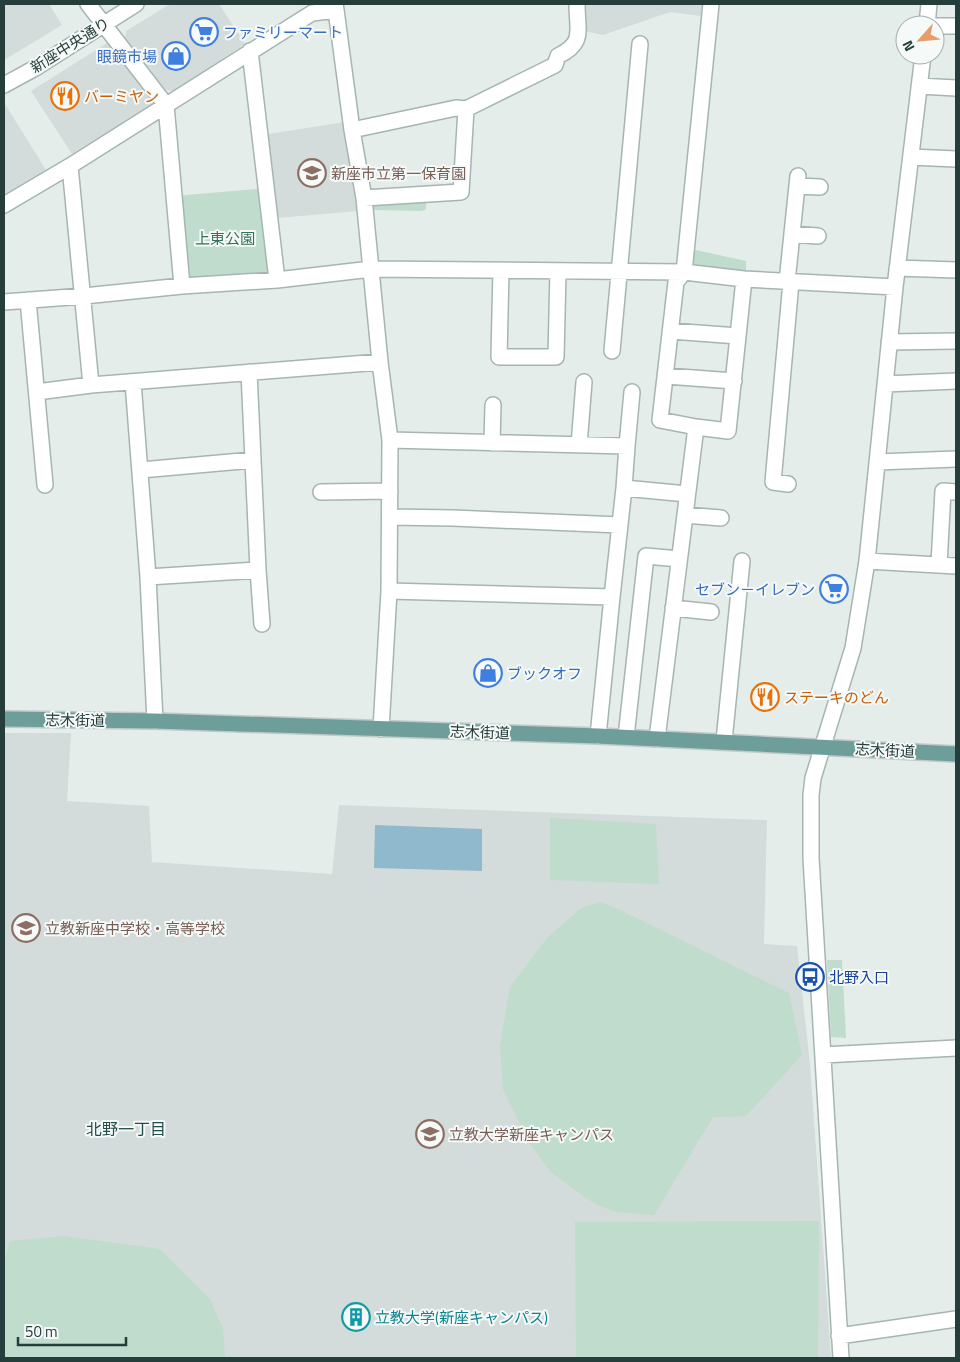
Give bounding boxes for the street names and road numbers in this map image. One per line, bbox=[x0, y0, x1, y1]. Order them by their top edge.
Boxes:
street label: 新座中央通り bbox=[26, 11, 114, 79]
street label: 志木街道 bbox=[45, 708, 105, 732]
street label: 志木街道 bbox=[450, 719, 510, 745]
street label: 志木街道 bbox=[854, 737, 916, 763]

